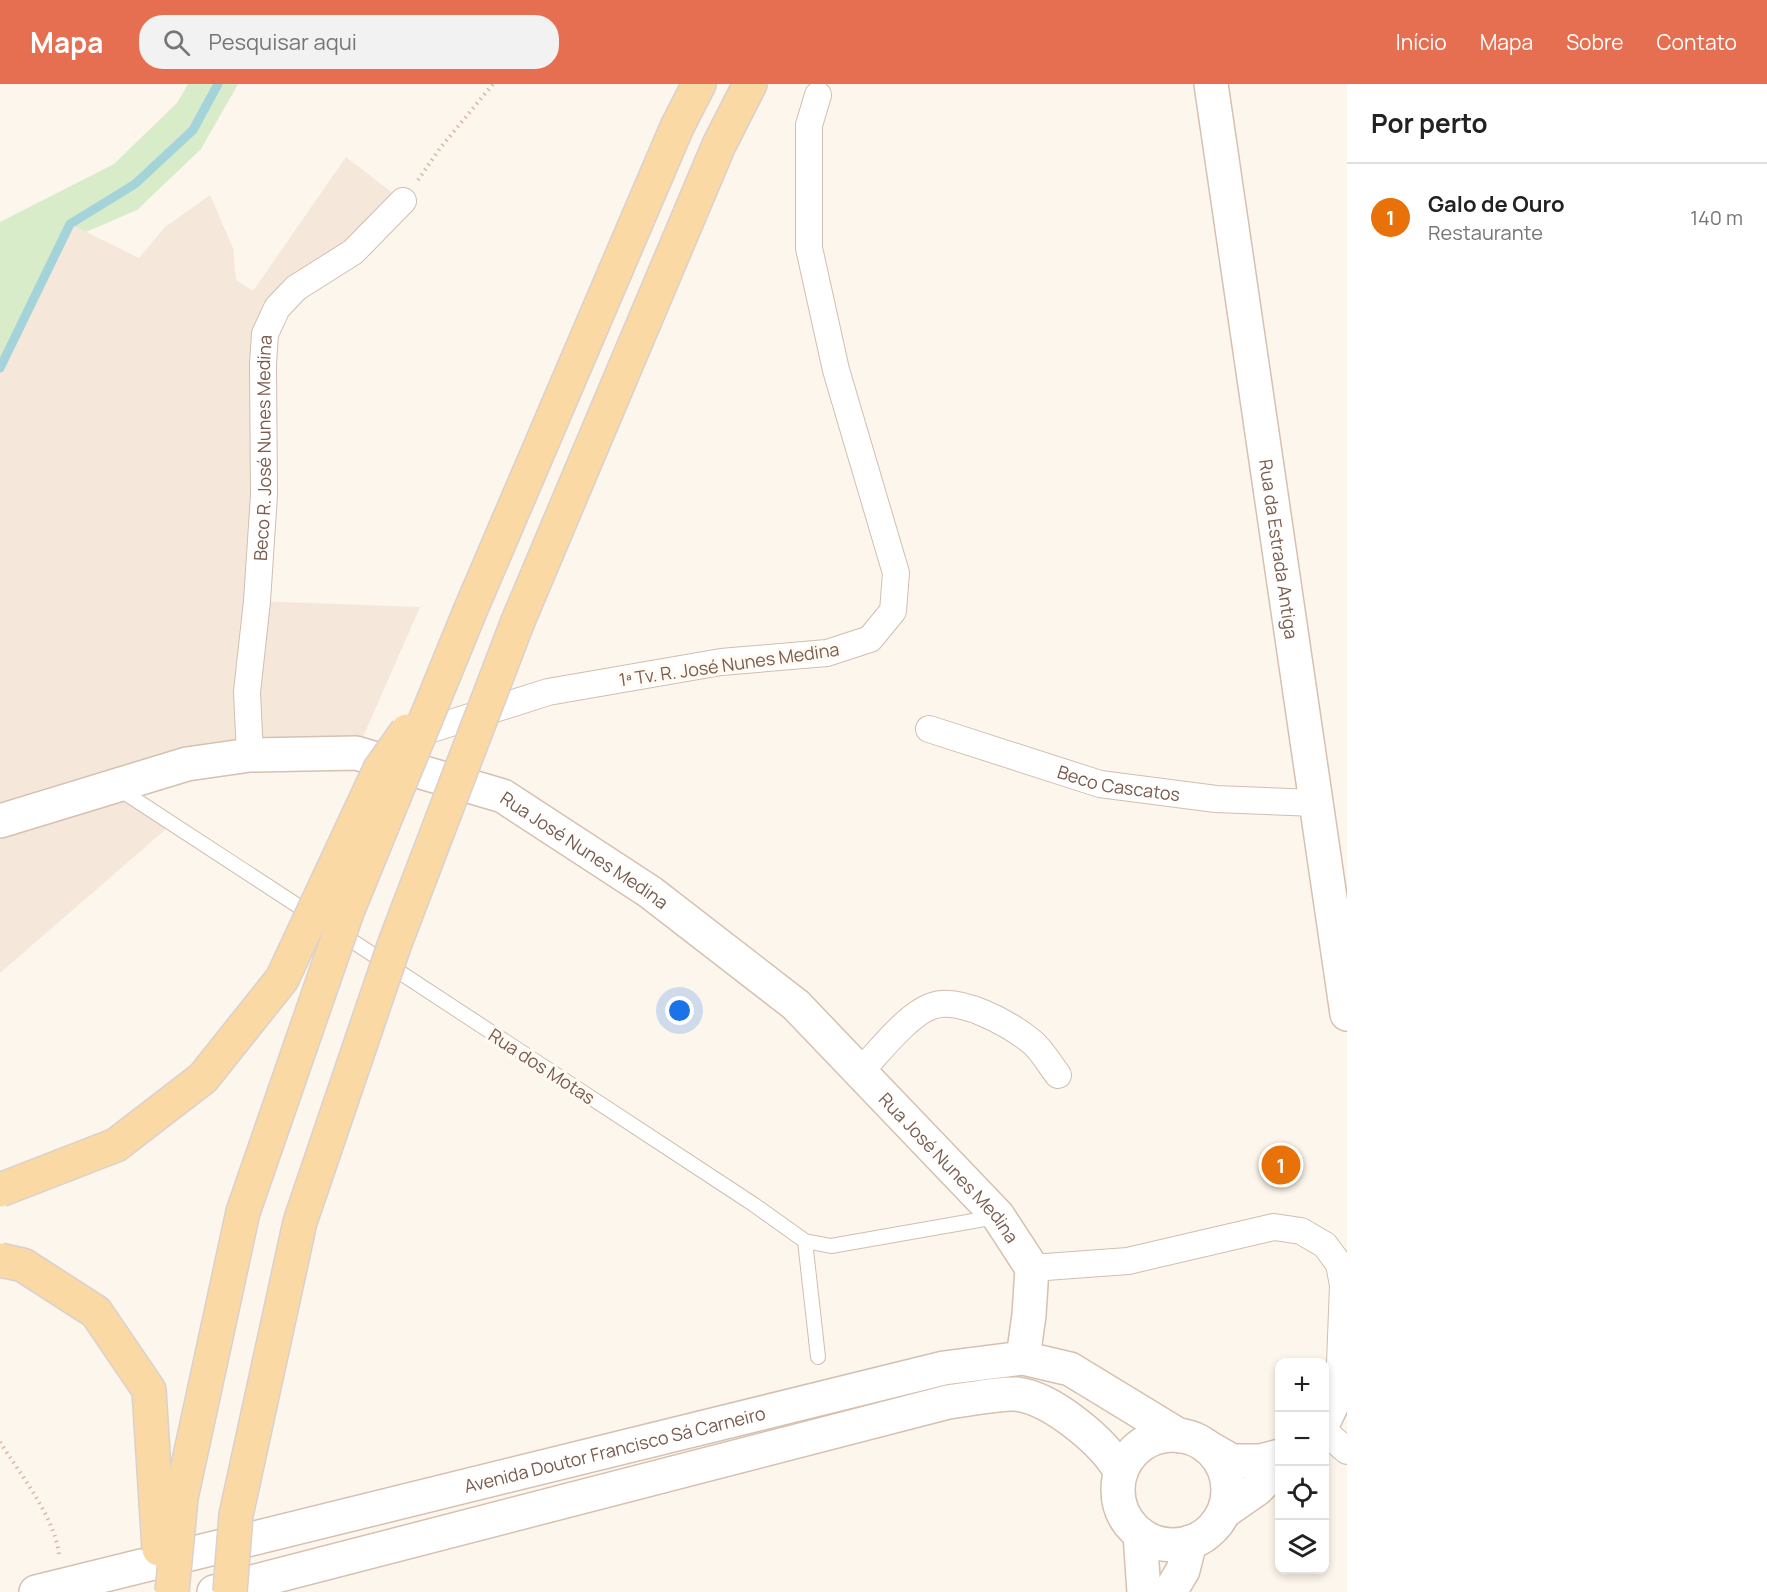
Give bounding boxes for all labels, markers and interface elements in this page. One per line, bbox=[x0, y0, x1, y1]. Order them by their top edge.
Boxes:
search box bbox=[139, 15, 559, 69]
text: Mapa bbox=[30, 23, 103, 61]
icon: search bbox=[160, 26, 193, 59]
text: Pesquisar aqui bbox=[208, 27, 357, 57]
text: Início bbox=[1396, 28, 1447, 56]
text: Mapa bbox=[1480, 28, 1533, 56]
text: Sobre bbox=[1566, 28, 1624, 56]
text: Contato bbox=[1657, 28, 1737, 56]
text: Por perto bbox=[1371, 105, 1488, 141]
text: Galo de Ouro bbox=[1428, 189, 1565, 219]
text: 1 bbox=[1386, 204, 1395, 231]
text: 140 m bbox=[1690, 204, 1743, 231]
text: Restaurante bbox=[1428, 219, 1543, 246]
street label: Beco R. José Nunes Medina bbox=[248, 334, 277, 562]
street label: Rua da Estrada Antiga bbox=[1254, 458, 1304, 641]
street label: 1ª Tv. R. José Nunes Medina bbox=[617, 637, 841, 691]
street label: Beco Cascatos bbox=[1054, 759, 1182, 806]
street label: Rua José Nunes Medina bbox=[496, 786, 674, 914]
your location bbox=[665, 996, 694, 1025]
street label: Rua dos Motas bbox=[484, 1023, 600, 1109]
street label: Rua José Nunes Medina bbox=[874, 1087, 1024, 1247]
pin: 1 bbox=[1262, 1142, 1300, 1188]
map controls bbox=[1275, 1358, 1329, 1574]
button: + bbox=[1275, 1358, 1329, 1412]
street label: Avenida Doutor Francisco Sá Carneiro bbox=[461, 1401, 768, 1498]
button: − bbox=[1275, 1412, 1329, 1466]
button: locate bbox=[1275, 1466, 1329, 1520]
button: layers bbox=[1275, 1520, 1329, 1574]

